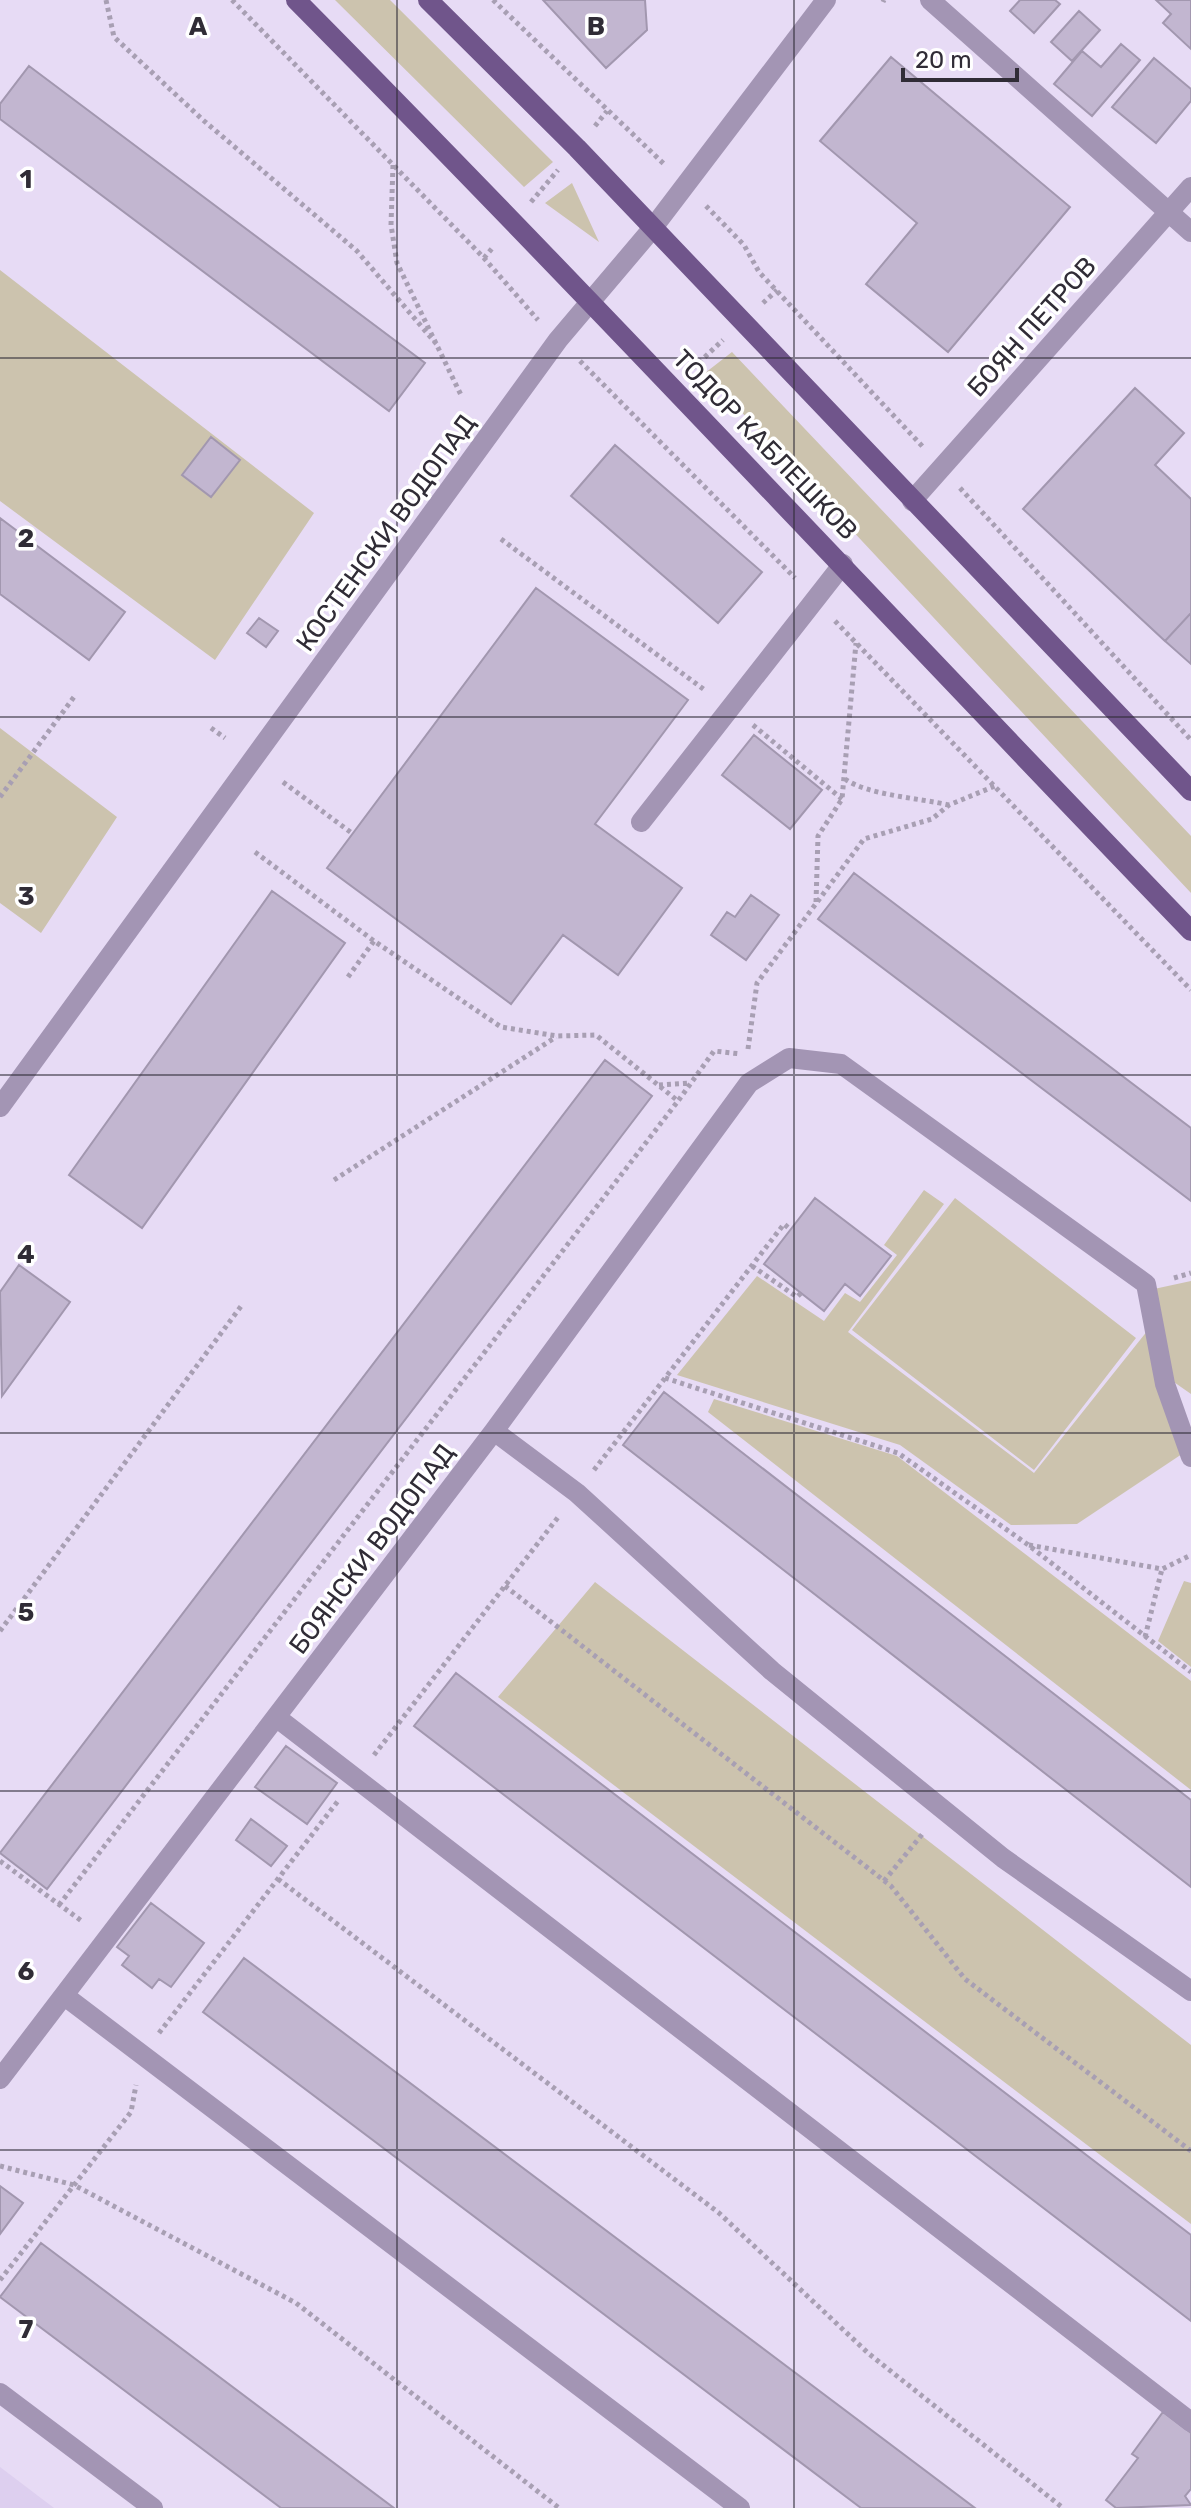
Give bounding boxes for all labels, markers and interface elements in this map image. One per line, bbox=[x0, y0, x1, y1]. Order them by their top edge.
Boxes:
text: A bbox=[189, 11, 208, 42]
text: B bbox=[587, 11, 605, 42]
scale bar bbox=[903, 32, 1017, 82]
text: 20 m bbox=[915, 46, 972, 74]
text: 1 bbox=[20, 164, 32, 195]
street label: БОЯН ПЕТРОВ bbox=[961, 251, 1103, 403]
street label: ТОДОР КАБЛЕШКОВ bbox=[666, 344, 864, 546]
street label: КОСТЕНСКИ ВОДОПАД bbox=[290, 409, 482, 657]
text: 2 bbox=[18, 523, 34, 554]
text: 3 bbox=[17, 881, 35, 912]
text: 4 bbox=[17, 1239, 35, 1270]
street label: БОЯНСКИ ВОДОПАД bbox=[283, 1438, 461, 1660]
text: 5 bbox=[18, 1597, 34, 1628]
text: 6 bbox=[18, 1956, 35, 1987]
text: 7 bbox=[19, 2314, 34, 2345]

